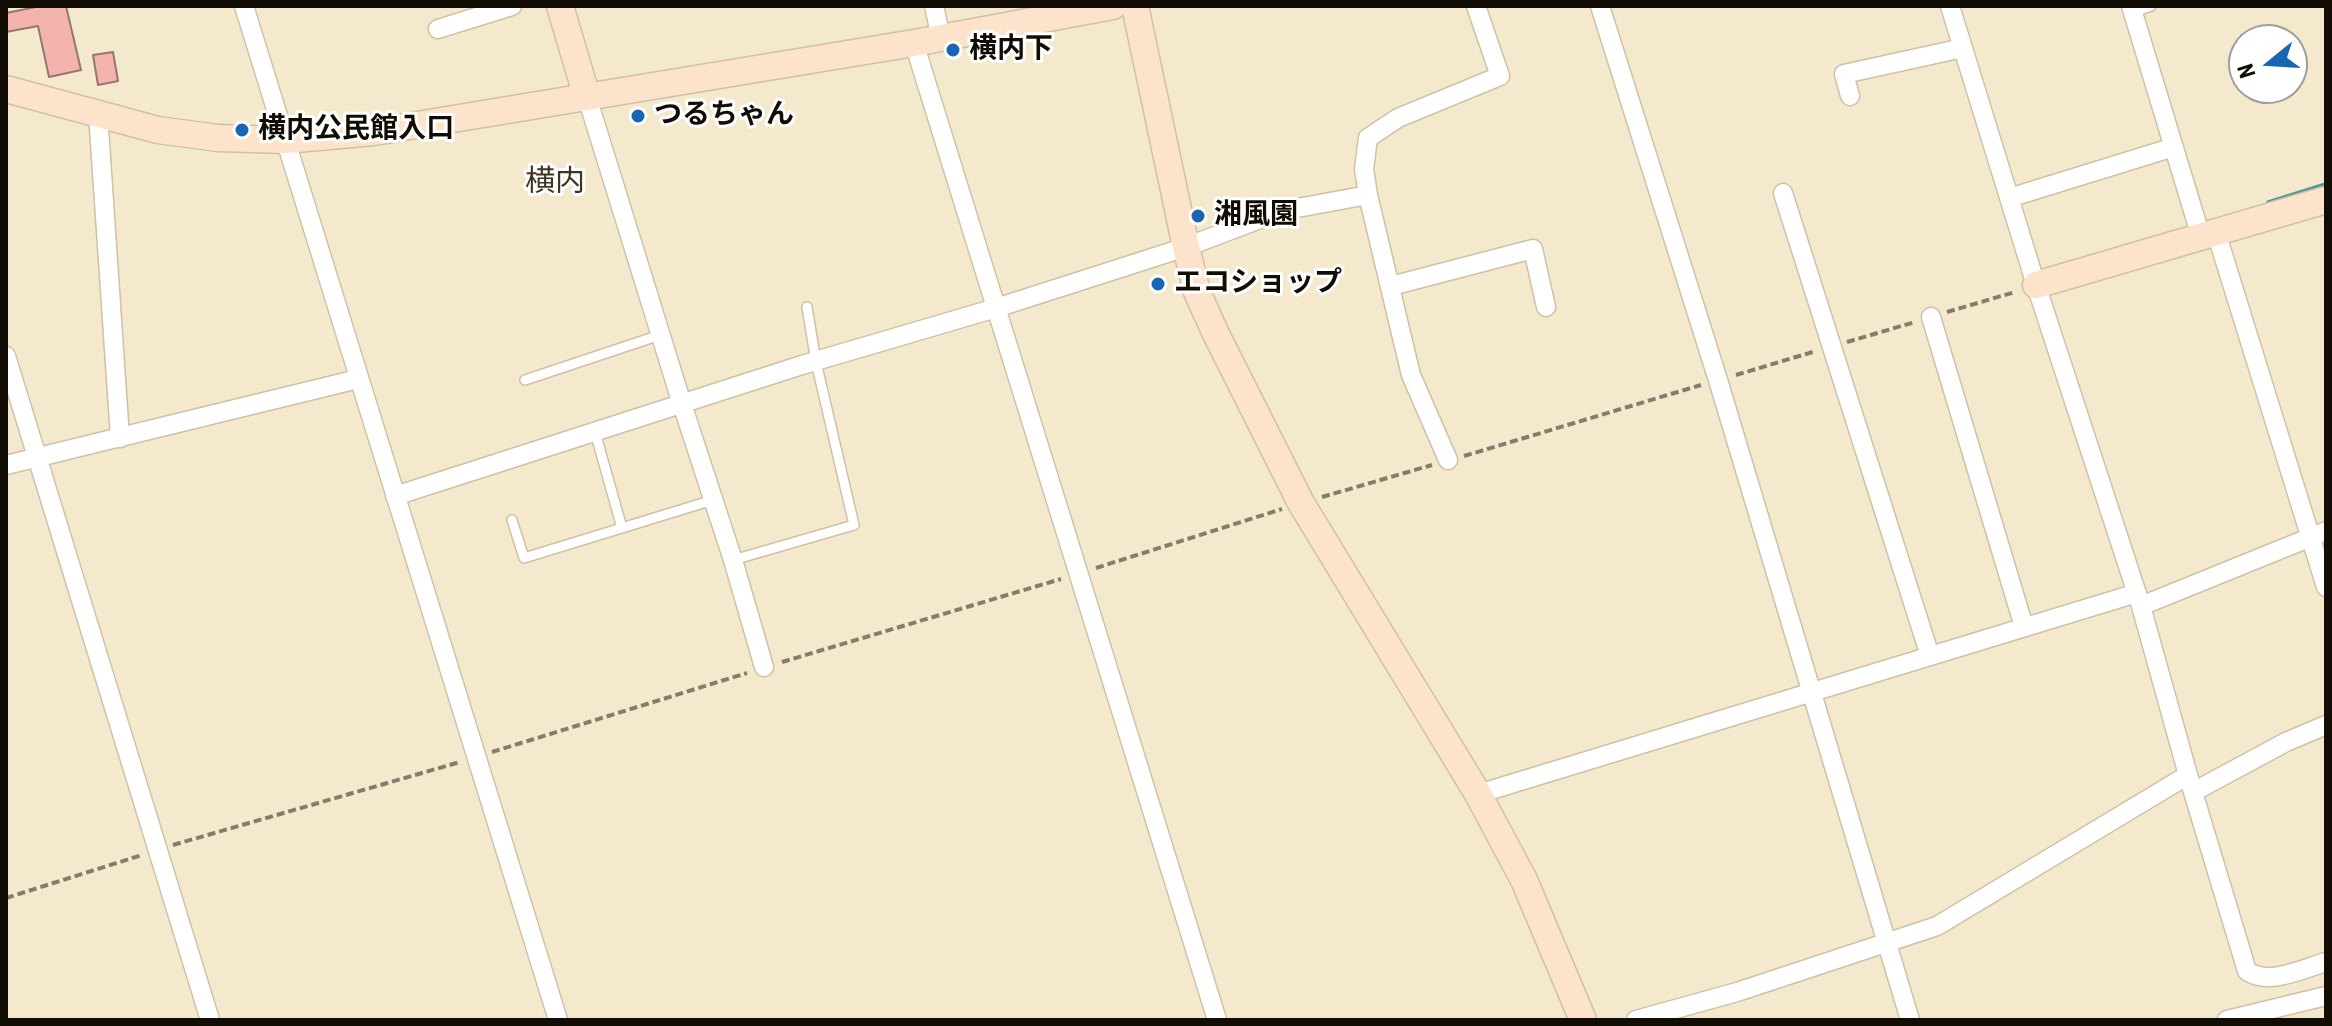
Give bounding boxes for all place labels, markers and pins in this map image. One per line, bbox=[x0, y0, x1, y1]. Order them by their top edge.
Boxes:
place label: 横内下 bbox=[969, 33, 1053, 67]
marker: 横内下 bbox=[944, 41, 962, 59]
place label: つるちゃん bbox=[654, 99, 794, 133]
marker: つるちゃん bbox=[629, 107, 647, 125]
place label: 横内公民館入口 bbox=[258, 113, 454, 147]
marker: 横内公民館入口 bbox=[233, 121, 251, 139]
place label: 湘風園 bbox=[1214, 199, 1298, 233]
marker: 湘風園 bbox=[1189, 207, 1207, 225]
place label: エコショップ bbox=[1174, 267, 1342, 301]
marker: エコショップ bbox=[1149, 275, 1167, 293]

